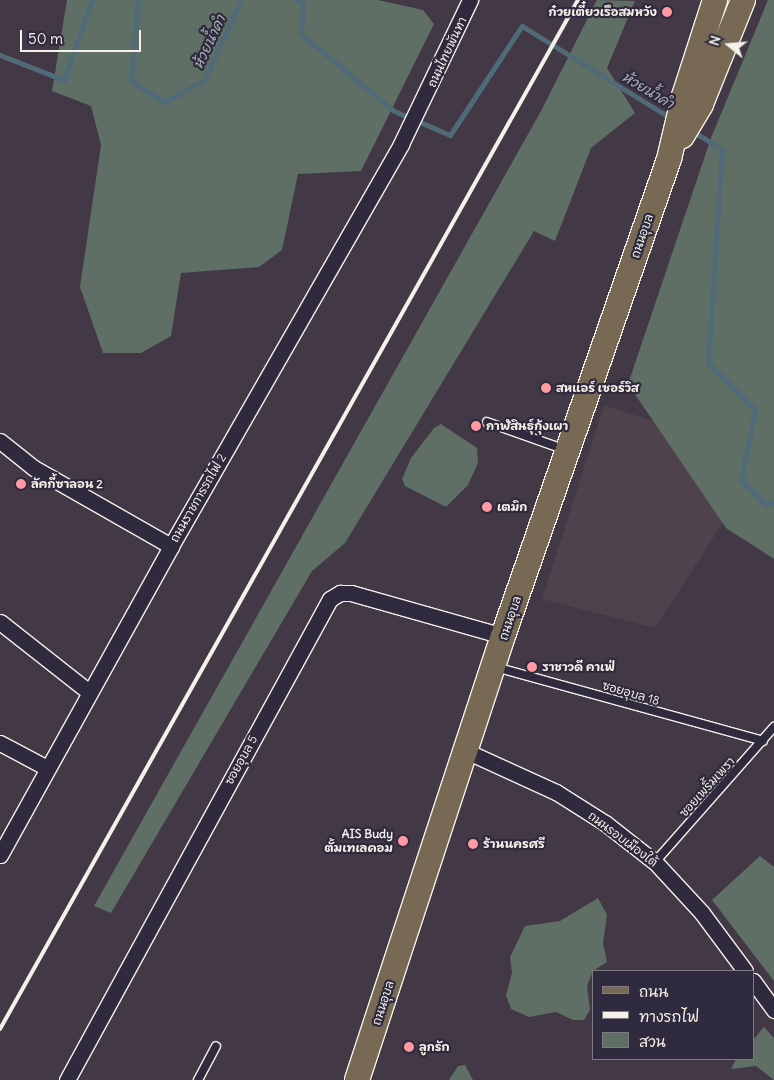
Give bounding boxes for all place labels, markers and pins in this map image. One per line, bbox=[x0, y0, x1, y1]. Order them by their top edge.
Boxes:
place label: ก๋วยเตี๋ยวเรือสมหวัง bbox=[548, 5, 657, 19]
marker: ก๋วยเตี๋ยวเรือสมหวัง bbox=[661, 6, 673, 18]
place label: สหแอร์ เซอร์วิส bbox=[556, 381, 639, 395]
marker: สหแอร์ เซอร์วิส bbox=[540, 382, 552, 394]
place label: กาฬสินธุ์กุ้งเผา bbox=[486, 419, 568, 433]
marker: กาฬสินธุ์กุ้งเผา bbox=[470, 420, 482, 432]
place label: ลัคกี้ซาลอน 2 bbox=[31, 477, 103, 491]
marker: ลัคกี้ซาลอน 2 bbox=[15, 478, 27, 490]
place label: เตมิก bbox=[497, 500, 527, 514]
marker: เตมิก bbox=[481, 501, 493, 513]
place label: ราชาวดี คาเฟ่ bbox=[542, 660, 615, 674]
marker: ราชาวดี คาเฟ่ bbox=[526, 661, 538, 673]
place label: AIS Budy ตั้มเทเลคอม bbox=[324, 827, 393, 855]
marker: AIS Budy ตั้มเทเลคอม bbox=[397, 835, 409, 847]
place label: ร้านนครศรี bbox=[483, 837, 545, 851]
marker: ร้านนครศรี bbox=[467, 838, 479, 850]
place label: ลูกรัก bbox=[419, 1040, 450, 1054]
marker: ลูกรัก bbox=[403, 1041, 415, 1053]

